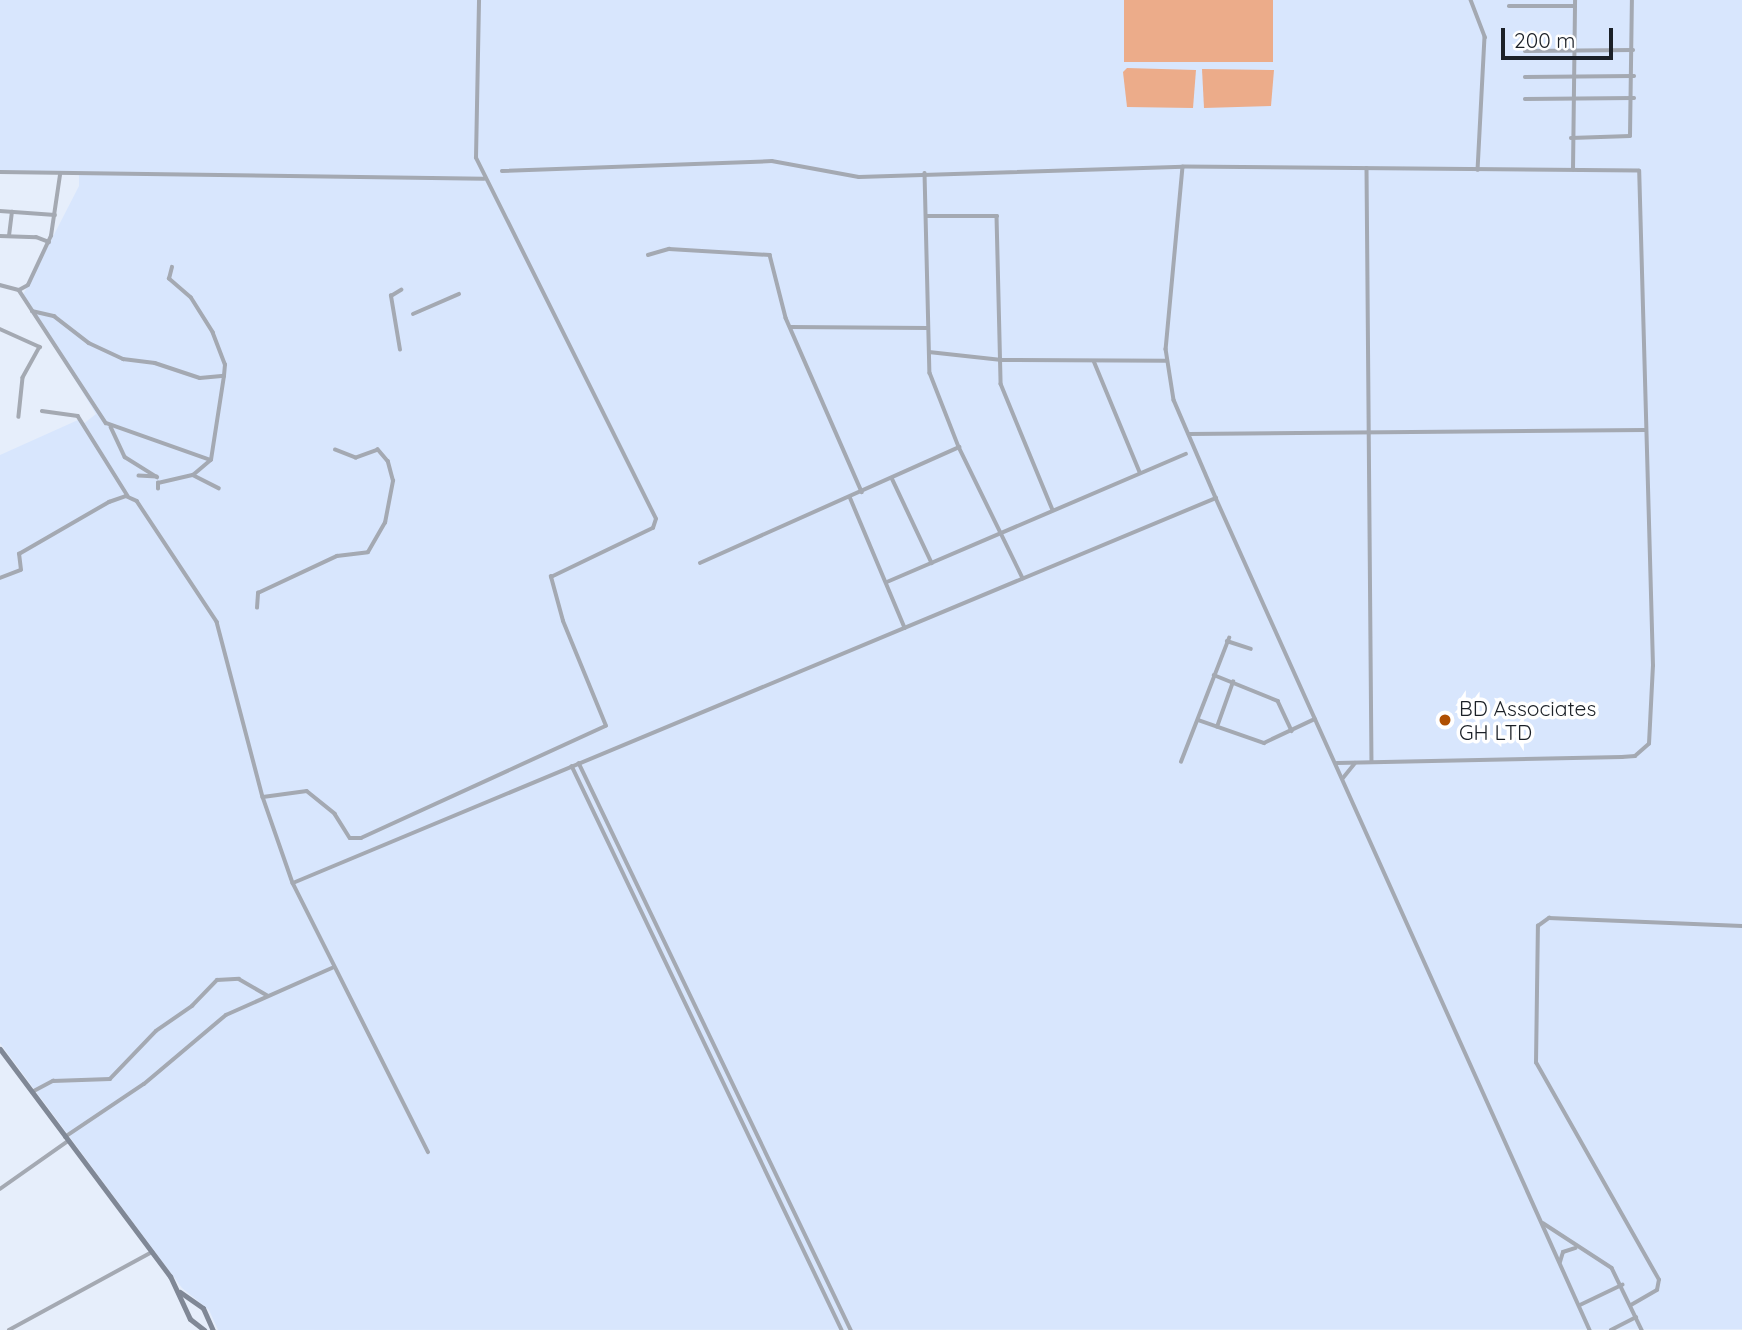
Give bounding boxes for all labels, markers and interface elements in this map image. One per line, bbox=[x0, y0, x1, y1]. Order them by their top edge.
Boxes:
scale bar bbox=[1504, 14, 1616, 58]
text: 200 m bbox=[1514, 27, 1576, 53]
place label: BD Associates GH LTD bbox=[1459, 695, 1596, 745]
marker: BD Associates GH LTD bbox=[1437, 712, 1453, 728]

